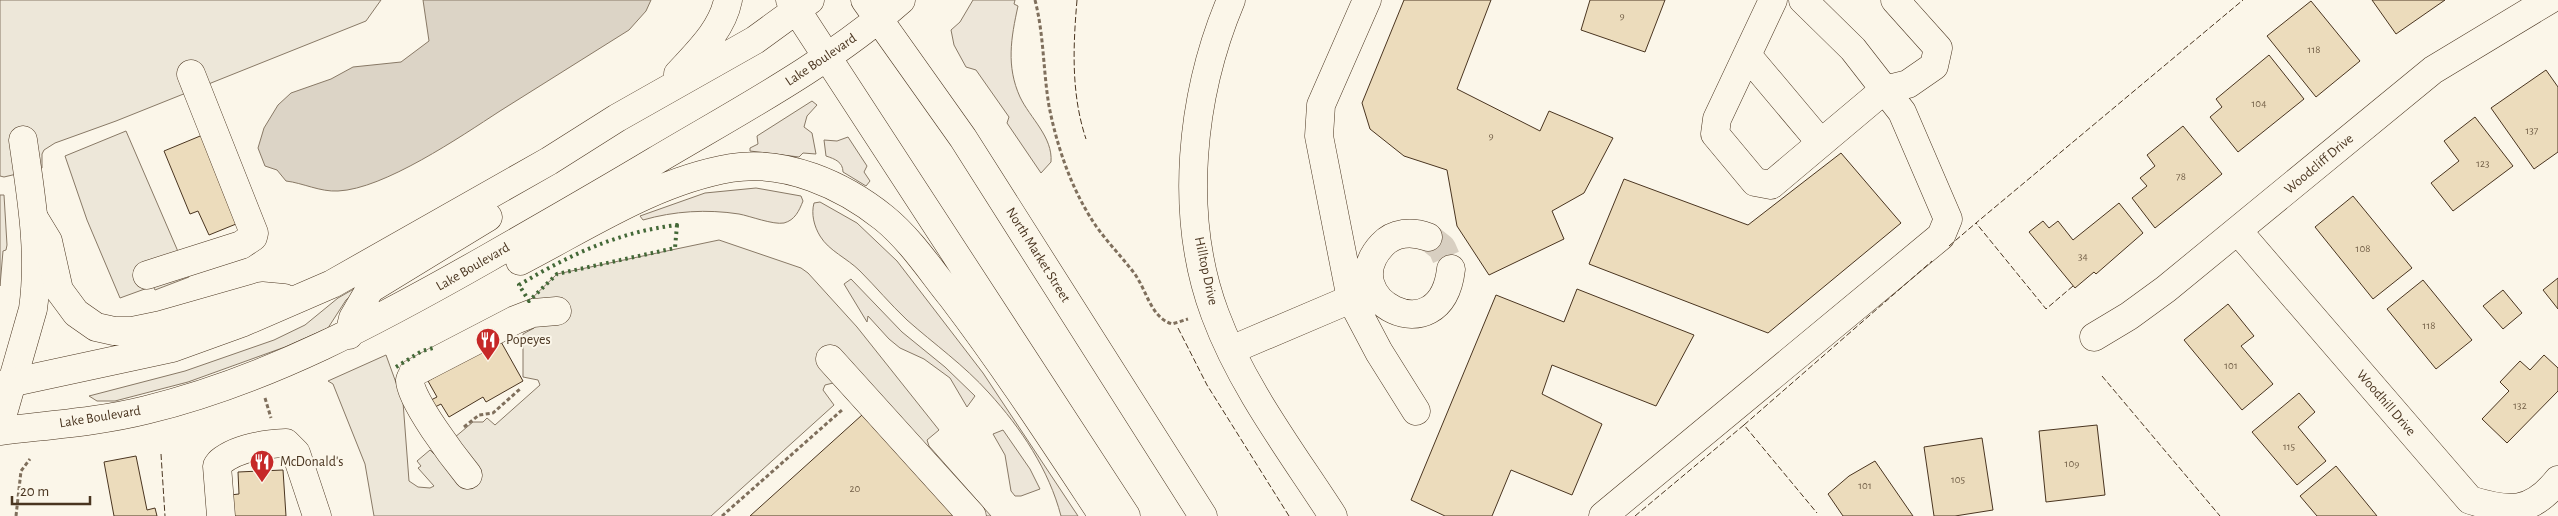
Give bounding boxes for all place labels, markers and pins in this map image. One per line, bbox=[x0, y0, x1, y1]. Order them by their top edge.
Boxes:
restaurant icon: Popeyes bbox=[475, 327, 501, 361]
place label: Popeyes bbox=[506, 333, 551, 347]
restaurant icon: McDonald's bbox=[249, 449, 275, 483]
place label: McDonald's bbox=[280, 455, 343, 469]

